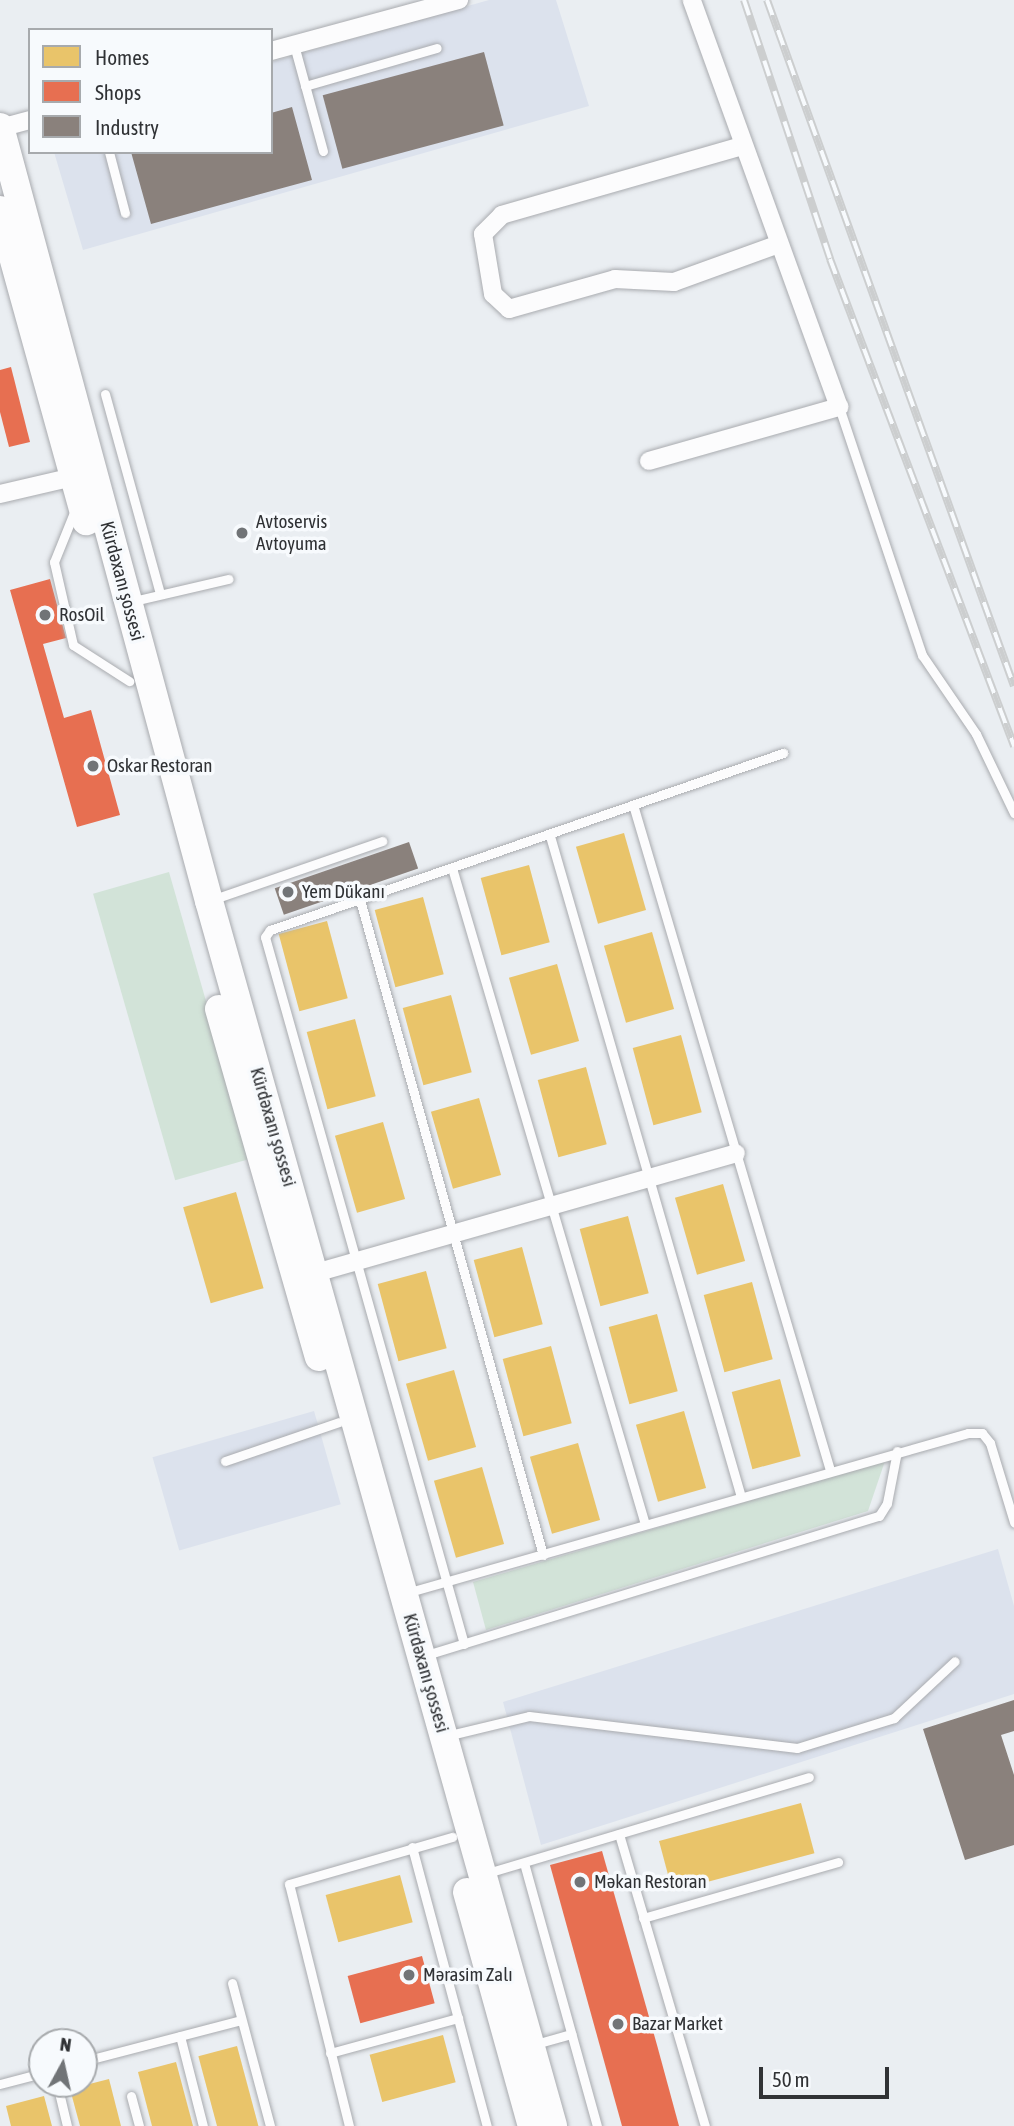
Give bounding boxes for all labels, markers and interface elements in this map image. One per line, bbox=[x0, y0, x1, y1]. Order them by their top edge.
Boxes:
legend bbox=[28, 28, 273, 154]
text: Homes bbox=[95, 45, 149, 69]
text: Shops bbox=[95, 80, 141, 104]
text: Industry bbox=[95, 115, 159, 139]
place label: Avtoservis Avtoyuma bbox=[256, 511, 327, 555]
street label: Kürdəxanı şossesi bbox=[95, 519, 149, 643]
marker: Avtoservis Avtoyuma bbox=[234, 525, 250, 541]
place label: RosOil bbox=[59, 604, 105, 626]
marker: RosOil bbox=[37, 607, 53, 623]
place label: Oskar Restoran bbox=[107, 755, 213, 777]
marker: Oskar Restoran bbox=[85, 758, 101, 774]
place label: Yem Dükanı bbox=[302, 881, 385, 903]
marker: Yem Dükanı bbox=[280, 884, 296, 900]
street label: Kürdəxanı şossesi bbox=[245, 1065, 301, 1189]
street label: Kürdəxanı şossesi bbox=[398, 1611, 454, 1735]
place label: Məkan Restoran bbox=[594, 1871, 707, 1893]
marker: Məkan Restoran bbox=[572, 1874, 588, 1890]
place label: Mərasim Zalı bbox=[423, 1964, 513, 1986]
marker: Mərasim Zalı bbox=[401, 1967, 417, 1983]
place label: Bazar Market bbox=[632, 2013, 723, 2035]
marker: Bazar Market bbox=[610, 2016, 626, 2032]
north arrow bbox=[28, 2028, 98, 2098]
text: N bbox=[59, 2033, 73, 2056]
scale bar bbox=[762, 2052, 892, 2096]
text: 50 m bbox=[772, 2067, 810, 2091]

